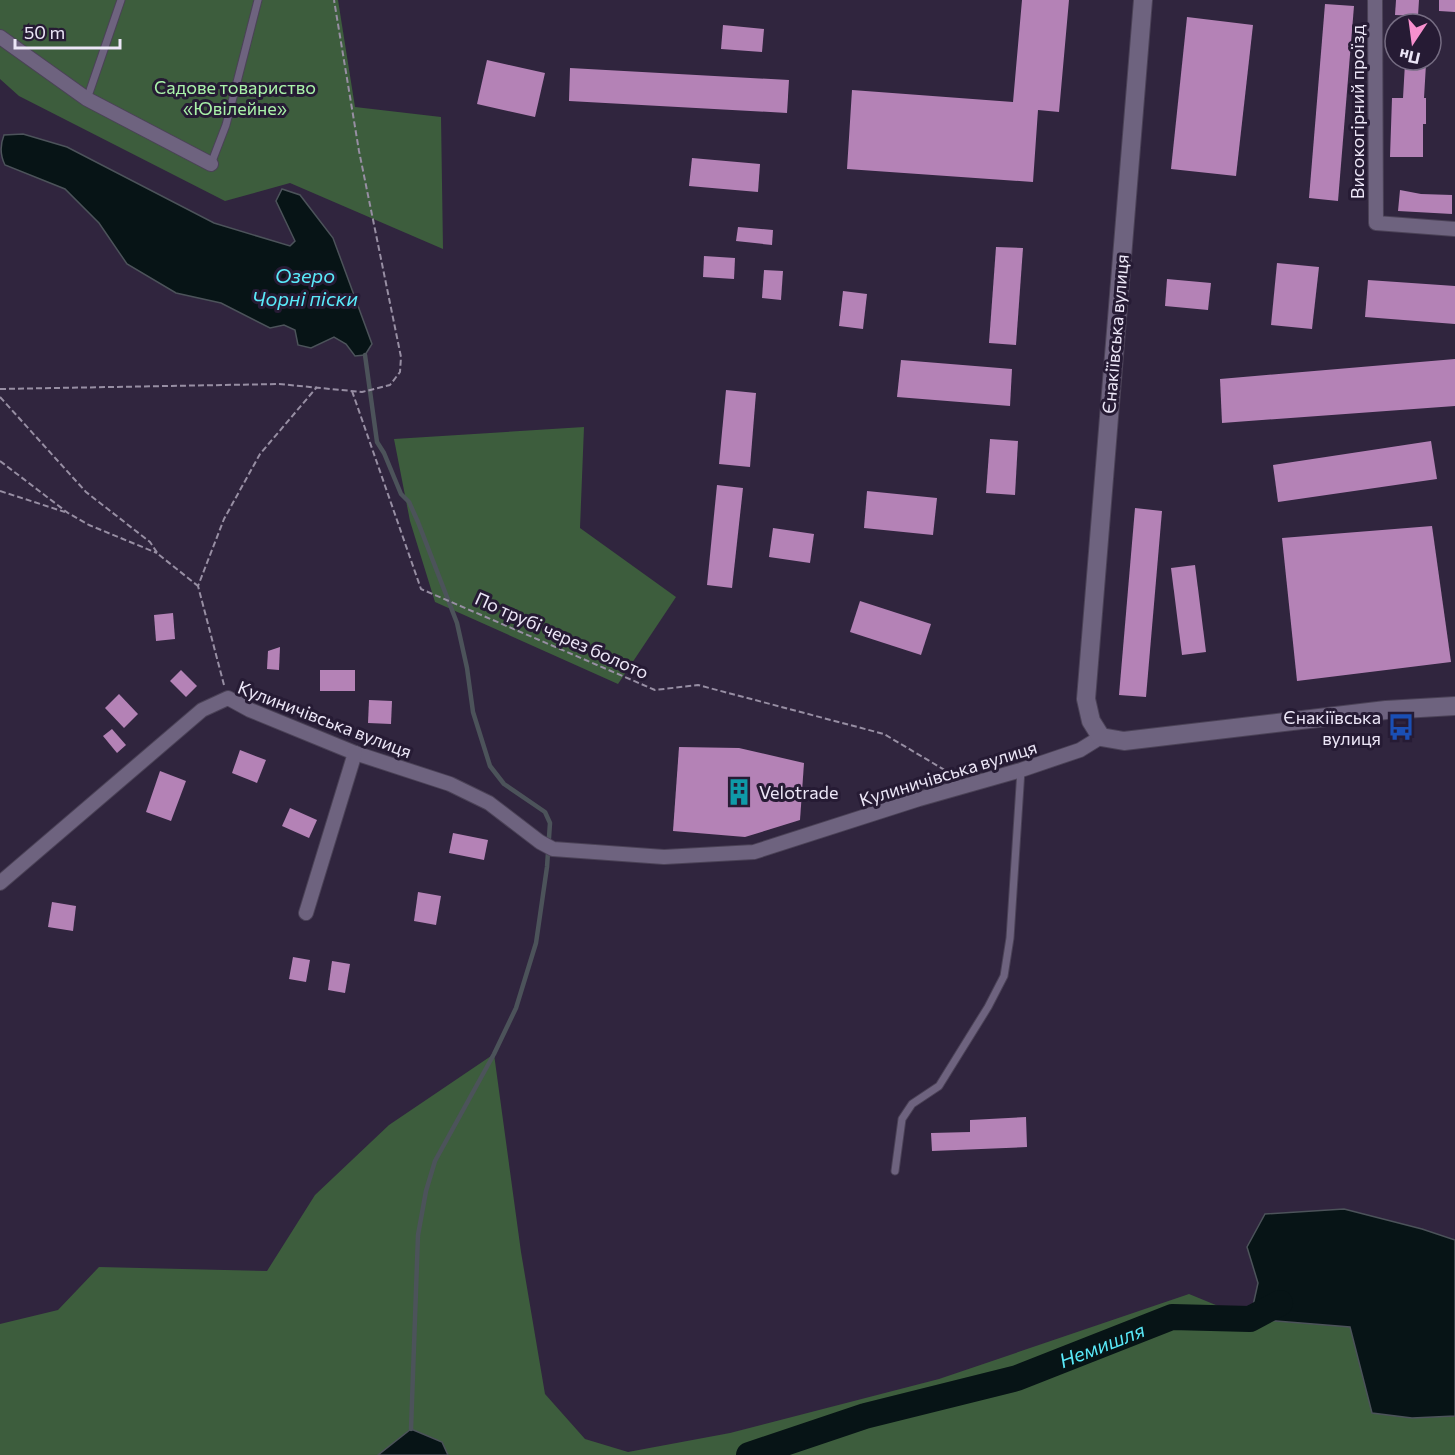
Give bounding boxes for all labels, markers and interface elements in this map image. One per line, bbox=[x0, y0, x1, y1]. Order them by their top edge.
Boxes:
scale bar bbox=[15, 12, 120, 50]
north arrow bbox=[1383, 12, 1443, 72]
text: 50 m bbox=[24, 21, 65, 43]
street label: Високогірний проїзд bbox=[1346, 24, 1368, 199]
text: Пн bbox=[1397, 45, 1422, 69]
park label: Садове товариство «Ювілейне» bbox=[154, 76, 316, 119]
street label: Єнакіївська вулиця bbox=[1097, 253, 1133, 415]
water label: Озеро Чорні піски bbox=[252, 263, 358, 310]
street label: По трубі через болото bbox=[472, 587, 652, 683]
street label: Кулиничівська вулиця bbox=[235, 676, 415, 762]
place label: Єнакіївська вулиця bbox=[1283, 706, 1381, 749]
bus stop icon: Єнакіївська вулиця bbox=[1386, 712, 1416, 742]
street label: Кулиничівська вулиця bbox=[856, 735, 1040, 811]
building icon: Velotrade bbox=[724, 777, 754, 807]
place label: Velotrade bbox=[759, 781, 838, 803]
water label: Немишля bbox=[1055, 1317, 1148, 1372]

